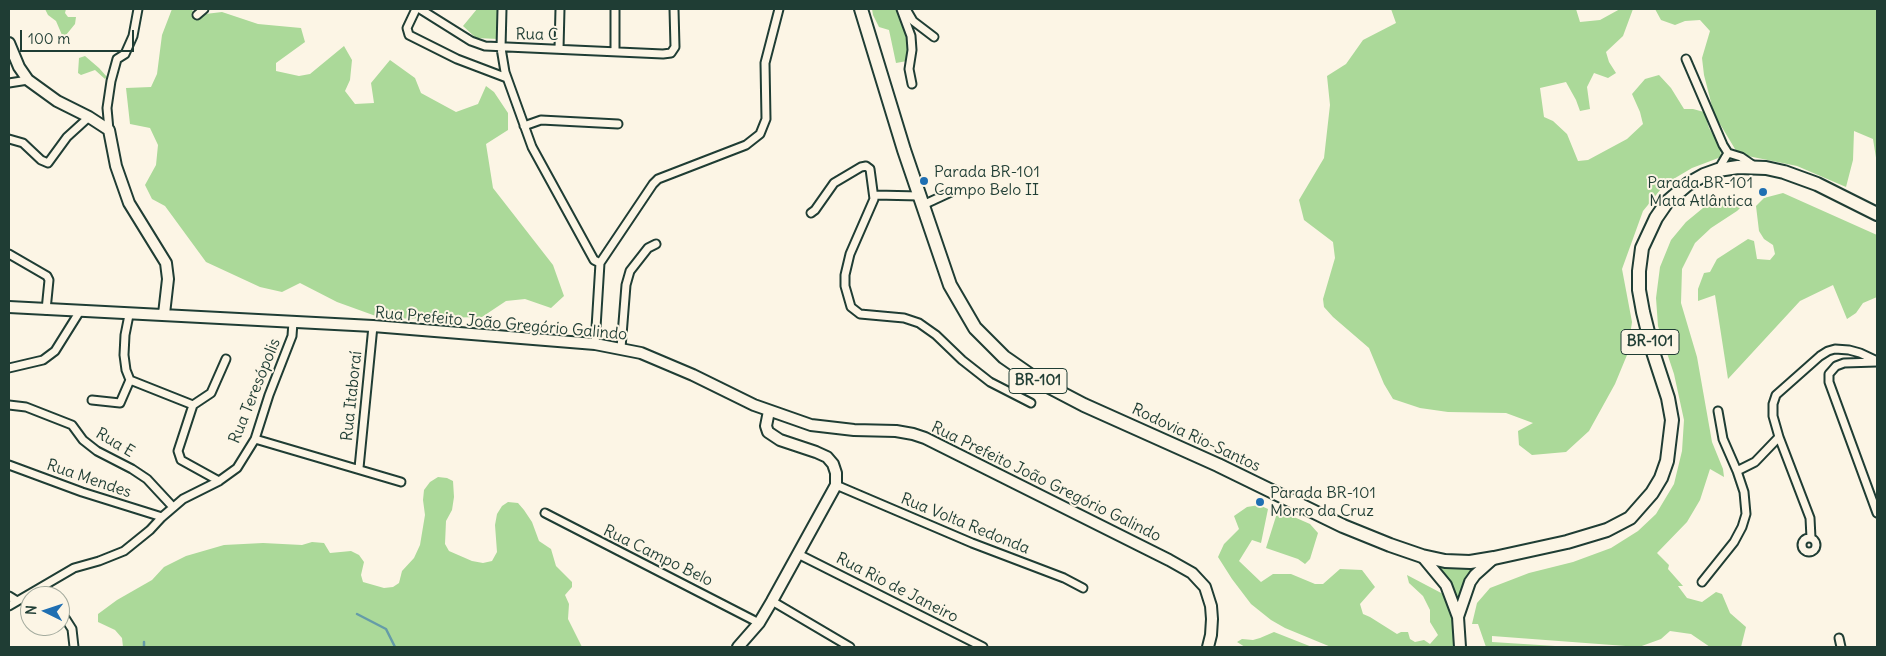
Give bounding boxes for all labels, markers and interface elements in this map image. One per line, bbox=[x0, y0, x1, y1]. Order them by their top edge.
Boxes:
scale bar bbox=[22, 20, 136, 52]
street label: Rua C bbox=[515, 25, 559, 45]
text: 100 m bbox=[28, 29, 70, 48]
place label: Parada BR-101 Campo Belo II bbox=[934, 162, 1040, 200]
place label: Parada BR-101 Mata Atlântica bbox=[1647, 173, 1753, 211]
marker: Parada BR-101 Campo Belo II bbox=[918, 175, 930, 187]
marker: Parada BR-101 Mata Atlântica bbox=[1757, 186, 1769, 198]
street label: Rua Prefeito João Gregório Galindo bbox=[374, 303, 628, 345]
road number: BR-101 bbox=[1621, 330, 1679, 354]
street label: Rua Teresópolis bbox=[225, 336, 285, 446]
street label: Rua Itaboraí bbox=[338, 350, 366, 442]
road number: BR-101 bbox=[1009, 368, 1067, 394]
street label: Rodovia Rio-Santos bbox=[1129, 400, 1263, 476]
street label: Rua Prefeito João Gregório Galindo bbox=[928, 418, 1164, 546]
street label: Rua E bbox=[92, 424, 138, 462]
street label: Rua Mendes bbox=[44, 456, 134, 502]
place label: Parada BR-101 Morro da Cruz bbox=[1270, 483, 1376, 521]
street label: Rua Volta Redonda bbox=[898, 489, 1032, 559]
marker: Parada BR-101 Morro da Cruz bbox=[1254, 496, 1266, 508]
street label: Rua Campo Belo bbox=[600, 521, 716, 591]
street label: Rua Rio de Janeiro bbox=[833, 549, 961, 627]
north arrow bbox=[20, 586, 70, 636]
text: N bbox=[22, 605, 40, 615]

